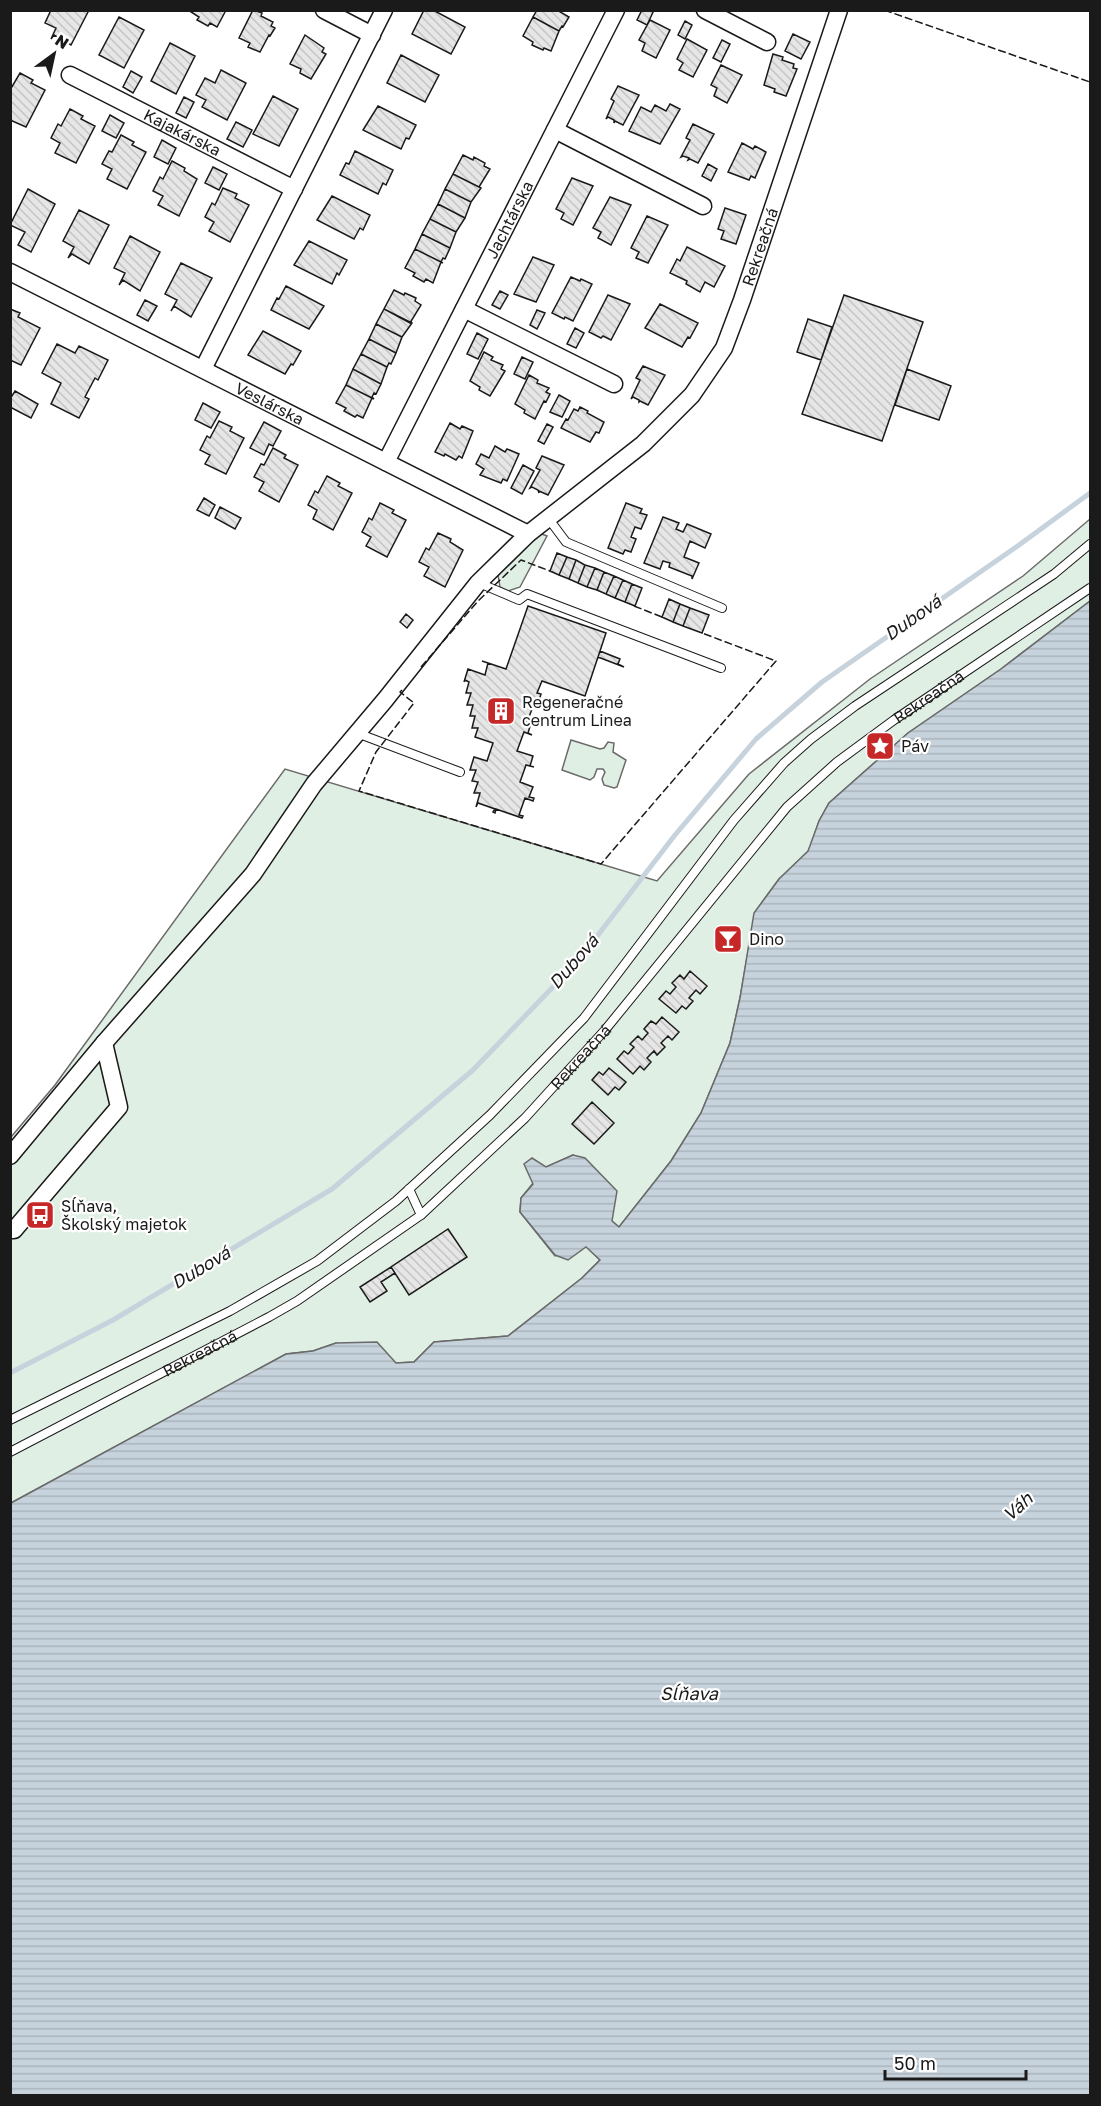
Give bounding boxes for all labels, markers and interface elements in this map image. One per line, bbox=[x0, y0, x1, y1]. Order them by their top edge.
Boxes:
north arrow bbox=[24, 24, 84, 84]
text: N bbox=[52, 30, 73, 53]
street label: Kajakárska bbox=[140, 104, 224, 160]
street label: Jachtárska bbox=[481, 177, 537, 262]
street label: Rekreačná bbox=[737, 205, 782, 288]
street label: Veslárska bbox=[232, 378, 307, 429]
water label: Dubová bbox=[880, 589, 947, 645]
street label: Rekreačná bbox=[889, 666, 968, 728]
place label: Regeneračné centrum Linea bbox=[522, 692, 632, 730]
building icon: Regeneračné centrum Linea bbox=[485, 695, 517, 727]
place icon: Páv bbox=[864, 730, 896, 762]
place label: Páv bbox=[901, 736, 929, 756]
bar icon: Dino bbox=[712, 923, 744, 955]
water label: Dubová bbox=[544, 928, 604, 993]
place label: Dino bbox=[749, 929, 784, 949]
street label: Rekreačná bbox=[546, 1020, 615, 1094]
place label: Sĺňava, Školský majetok bbox=[61, 1196, 187, 1234]
bus stop icon: Sĺňava, Školský majetok bbox=[24, 1199, 56, 1231]
water label: Dubová bbox=[167, 1240, 235, 1293]
street label: Rekreačná bbox=[159, 1325, 240, 1381]
water label: Váh bbox=[998, 1487, 1037, 1525]
water label: Sĺňava bbox=[660, 1682, 719, 1704]
scale bar bbox=[885, 2043, 1026, 2081]
text: 50 m bbox=[894, 2052, 936, 2074]

